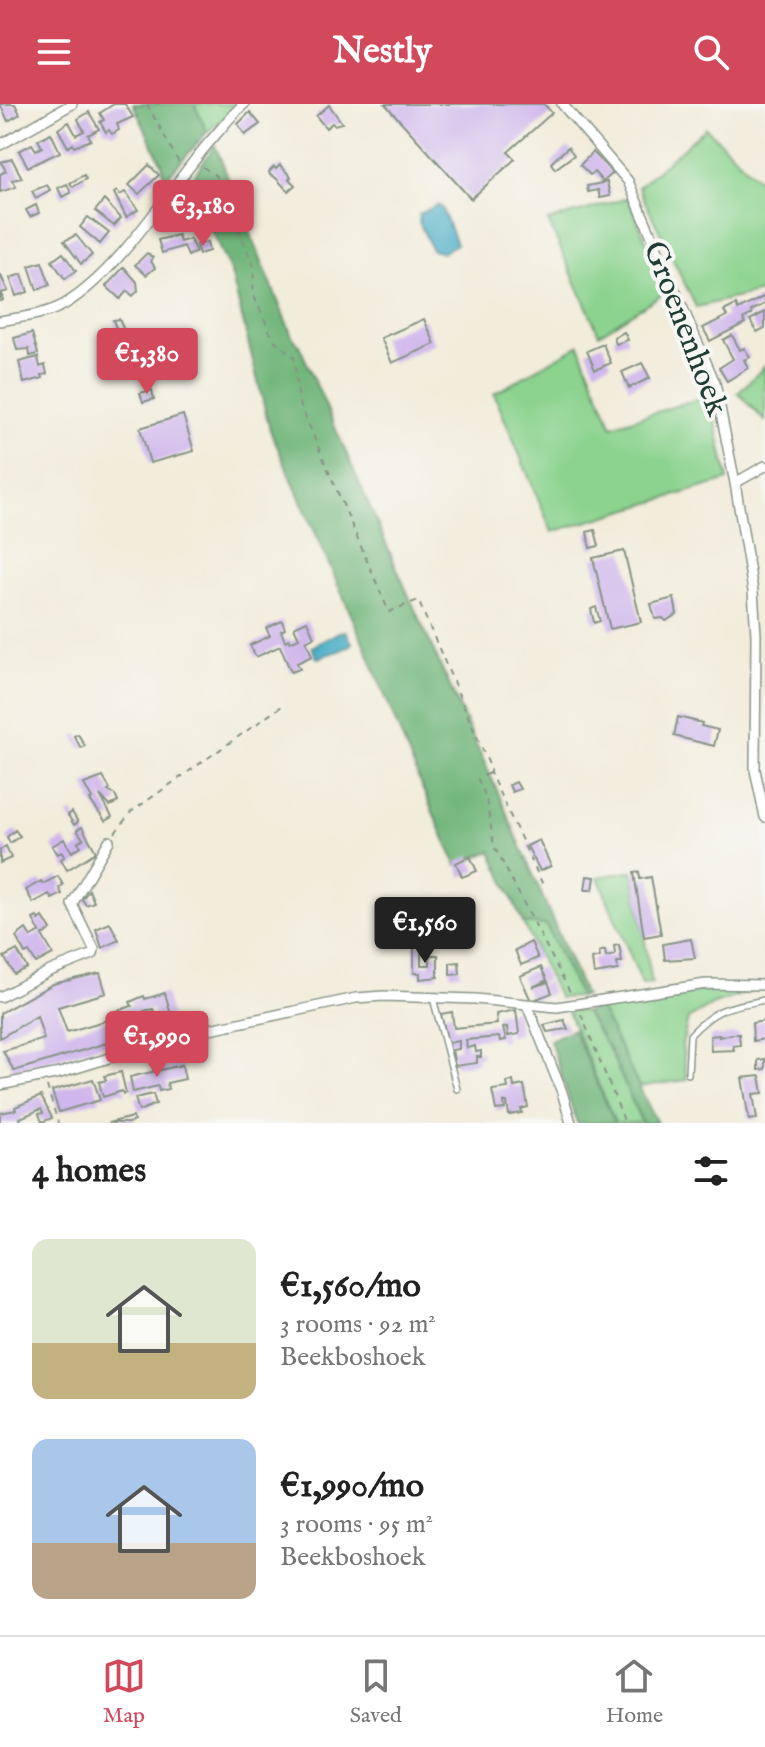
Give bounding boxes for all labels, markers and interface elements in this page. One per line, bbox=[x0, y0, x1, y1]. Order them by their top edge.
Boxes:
text: Nestly bbox=[333, 29, 432, 75]
icon: menu bbox=[32, 30, 76, 74]
icon: search bbox=[689, 30, 733, 74]
pin: €3,180 bbox=[138, 180, 268, 248]
text: €3,180 bbox=[171, 189, 235, 222]
street label: Groenenhoek bbox=[633, 236, 737, 423]
pin: €1,380 bbox=[82, 328, 212, 396]
text: €1,380 bbox=[115, 337, 179, 370]
pin: €1,560 bbox=[360, 897, 490, 965]
text: €1,560 bbox=[393, 906, 457, 939]
pin: €1,990 bbox=[92, 1011, 222, 1079]
text: €1,990 bbox=[123, 1020, 191, 1053]
icon: filters bbox=[689, 1149, 733, 1193]
text: 4 homes bbox=[32, 1150, 146, 1193]
text: €1,560/mo bbox=[280, 1265, 421, 1308]
icon: home bbox=[96, 1271, 192, 1367]
text: 3 rooms · 92 m² bbox=[280, 1308, 436, 1341]
text: Beekboshoek bbox=[280, 1341, 426, 1374]
text: €1,990/mo bbox=[280, 1465, 424, 1508]
icon: home bbox=[96, 1471, 192, 1567]
text: 3 rooms · 95 m² bbox=[280, 1508, 433, 1541]
text: Beekboshoek bbox=[280, 1541, 426, 1574]
tab: Map bbox=[102, 1654, 146, 1730]
tab: Saved bbox=[350, 1654, 402, 1730]
tab: Home bbox=[606, 1654, 663, 1730]

